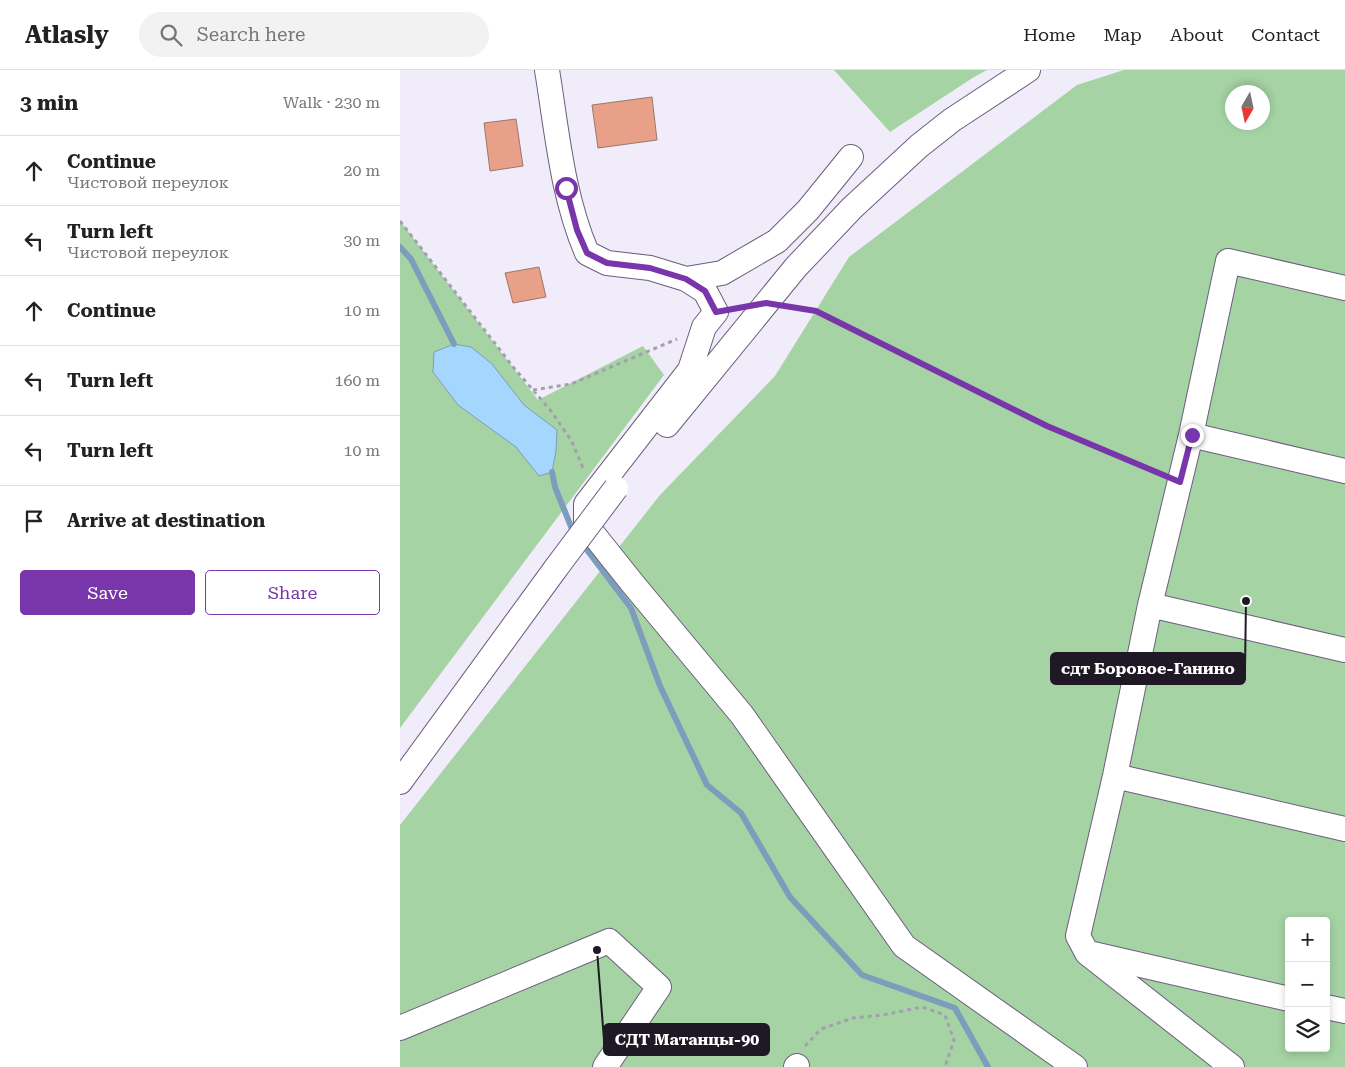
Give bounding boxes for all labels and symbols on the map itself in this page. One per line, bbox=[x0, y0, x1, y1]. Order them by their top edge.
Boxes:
north arrow bbox=[1225, 85, 1270, 130]
route start bbox=[555, 177, 578, 200]
route end bbox=[1181, 424, 1204, 447]
callout: сдт Боровое-Ганино bbox=[1051, 653, 1245, 684]
text: сдт Боровое-Ганино bbox=[1061, 659, 1235, 678]
callout: СДТ Матанцы-90 bbox=[604, 1024, 769, 1055]
text: СДТ Матанцы-90 bbox=[615, 1030, 759, 1049]

